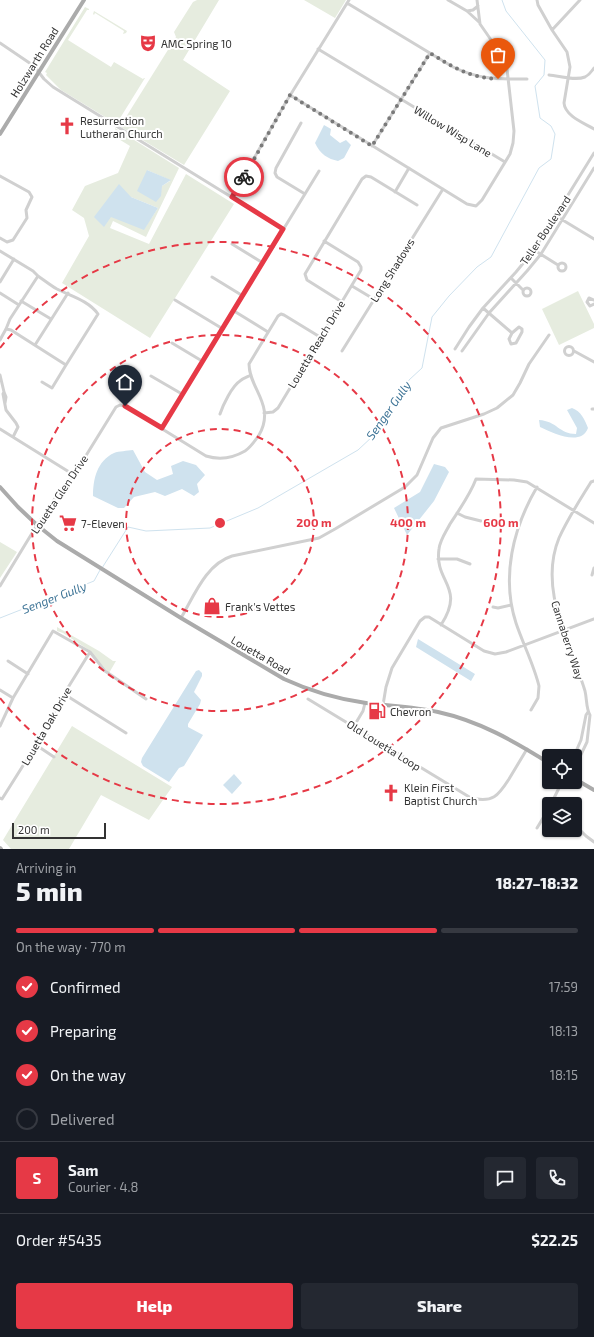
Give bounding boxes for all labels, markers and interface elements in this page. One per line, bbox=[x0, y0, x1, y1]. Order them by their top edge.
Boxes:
street label: Holzwarth Road bbox=[7, 24, 61, 100]
theatre icon: AMC Spring 10 bbox=[138, 33, 158, 53]
place label: AMC Spring 10 bbox=[161, 37, 232, 50]
pin bbox=[481, 38, 515, 79]
icon: bag bbox=[487, 44, 509, 66]
street label: Willow Wisp Lane bbox=[412, 103, 494, 159]
place label: Resurrection Lutheran Church bbox=[80, 114, 163, 140]
church icon: Resurrection Lutheran Church bbox=[57, 116, 77, 136]
courier bbox=[224, 157, 264, 197]
icon: bike bbox=[233, 166, 255, 188]
street label: Teller Boulevard bbox=[517, 193, 573, 267]
street label: Long Shadows bbox=[367, 235, 417, 304]
street label: Louetta Reach Drive bbox=[285, 298, 347, 390]
pin bbox=[108, 365, 142, 406]
icon: home bbox=[114, 371, 136, 393]
water label: Senger Gully bbox=[363, 378, 414, 443]
street label: Louetta Glen Drive bbox=[28, 452, 90, 536]
supermarket icon: 7-Eleven bbox=[58, 513, 78, 533]
text: 200 m bbox=[296, 515, 332, 529]
text: 400 m bbox=[390, 515, 426, 529]
text: 600 m bbox=[483, 515, 519, 529]
centre of rings bbox=[213, 516, 227, 530]
place label: 7-Eleven bbox=[81, 517, 125, 530]
water label: Senger Gully bbox=[20, 578, 89, 617]
shop icon: Frank's Vettes bbox=[202, 596, 222, 616]
street label: Cannaberry Way bbox=[549, 599, 587, 681]
place label: Frank's Vettes bbox=[225, 600, 296, 613]
street label: Louetta Road bbox=[229, 633, 293, 677]
street label: Louetta Oak Drive bbox=[18, 684, 74, 768]
fuel station icon: Chevron bbox=[367, 701, 387, 721]
place label: Chevron bbox=[390, 705, 431, 718]
street label: Old Louetta Loop bbox=[345, 717, 423, 773]
map controls bbox=[542, 749, 582, 837]
button: locate bbox=[542, 749, 582, 789]
place label: Klein First Baptist Church bbox=[404, 781, 477, 807]
church icon: Klein First Baptist Church bbox=[381, 783, 401, 803]
button: layers bbox=[542, 797, 582, 837]
scale bar bbox=[12, 821, 106, 840]
text: 200 m bbox=[18, 823, 50, 836]
text: Arriving in bbox=[16, 860, 76, 876]
text: 18:27–18:32 bbox=[496, 874, 578, 892]
text: 5 min bbox=[16, 875, 83, 906]
text: On the way · 770 m bbox=[16, 939, 126, 955]
icon: check bbox=[16, 976, 38, 998]
text: Confirmed bbox=[50, 978, 121, 996]
text: 17:59 bbox=[549, 979, 578, 995]
icon: check bbox=[16, 1020, 38, 1042]
text: Preparing bbox=[50, 1022, 116, 1040]
text: 18:13 bbox=[549, 1023, 578, 1039]
icon: check bbox=[16, 1064, 38, 1086]
text: On the way bbox=[50, 1066, 126, 1084]
text: 18:15 bbox=[550, 1067, 578, 1083]
text: Delivered bbox=[50, 1110, 115, 1128]
button: chat bbox=[484, 1157, 526, 1199]
button: phone bbox=[536, 1157, 578, 1199]
text: Sam bbox=[68, 1161, 99, 1179]
text: S bbox=[33, 1169, 41, 1187]
text: Courier · 4.8 bbox=[68, 1179, 138, 1195]
text: Order #5435 bbox=[16, 1231, 102, 1249]
text: $22.25 bbox=[531, 1231, 578, 1249]
button: Help bbox=[16, 1283, 293, 1329]
button: Share bbox=[301, 1283, 578, 1329]

